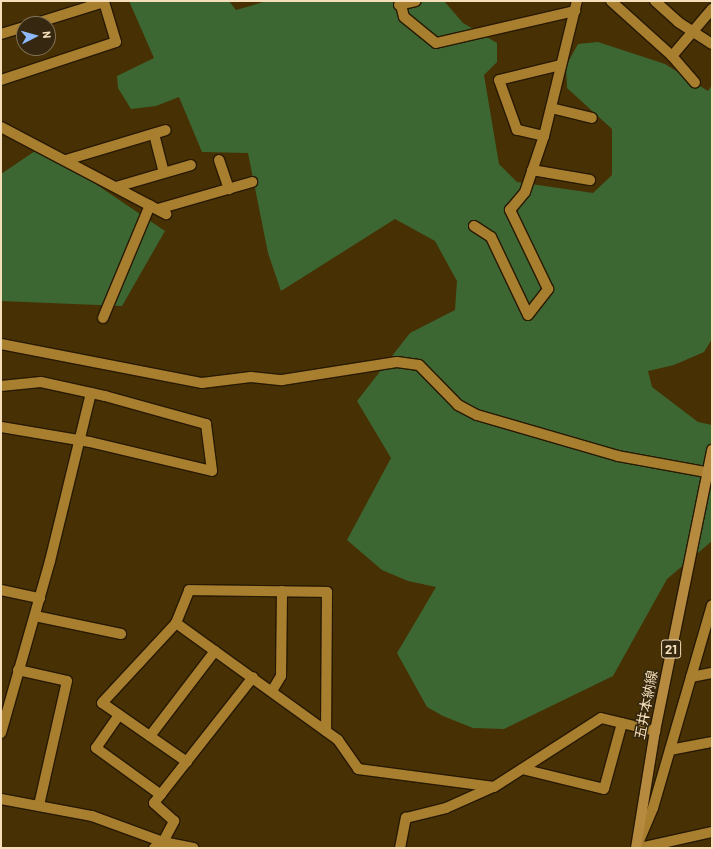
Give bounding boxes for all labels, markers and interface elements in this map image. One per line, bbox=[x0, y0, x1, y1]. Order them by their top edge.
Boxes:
north arrow bbox=[16, 16, 56, 56]
text: N bbox=[41, 30, 54, 39]
road number: 21 bbox=[661, 638, 681, 660]
street label: 五井本納線 bbox=[631, 669, 661, 741]

